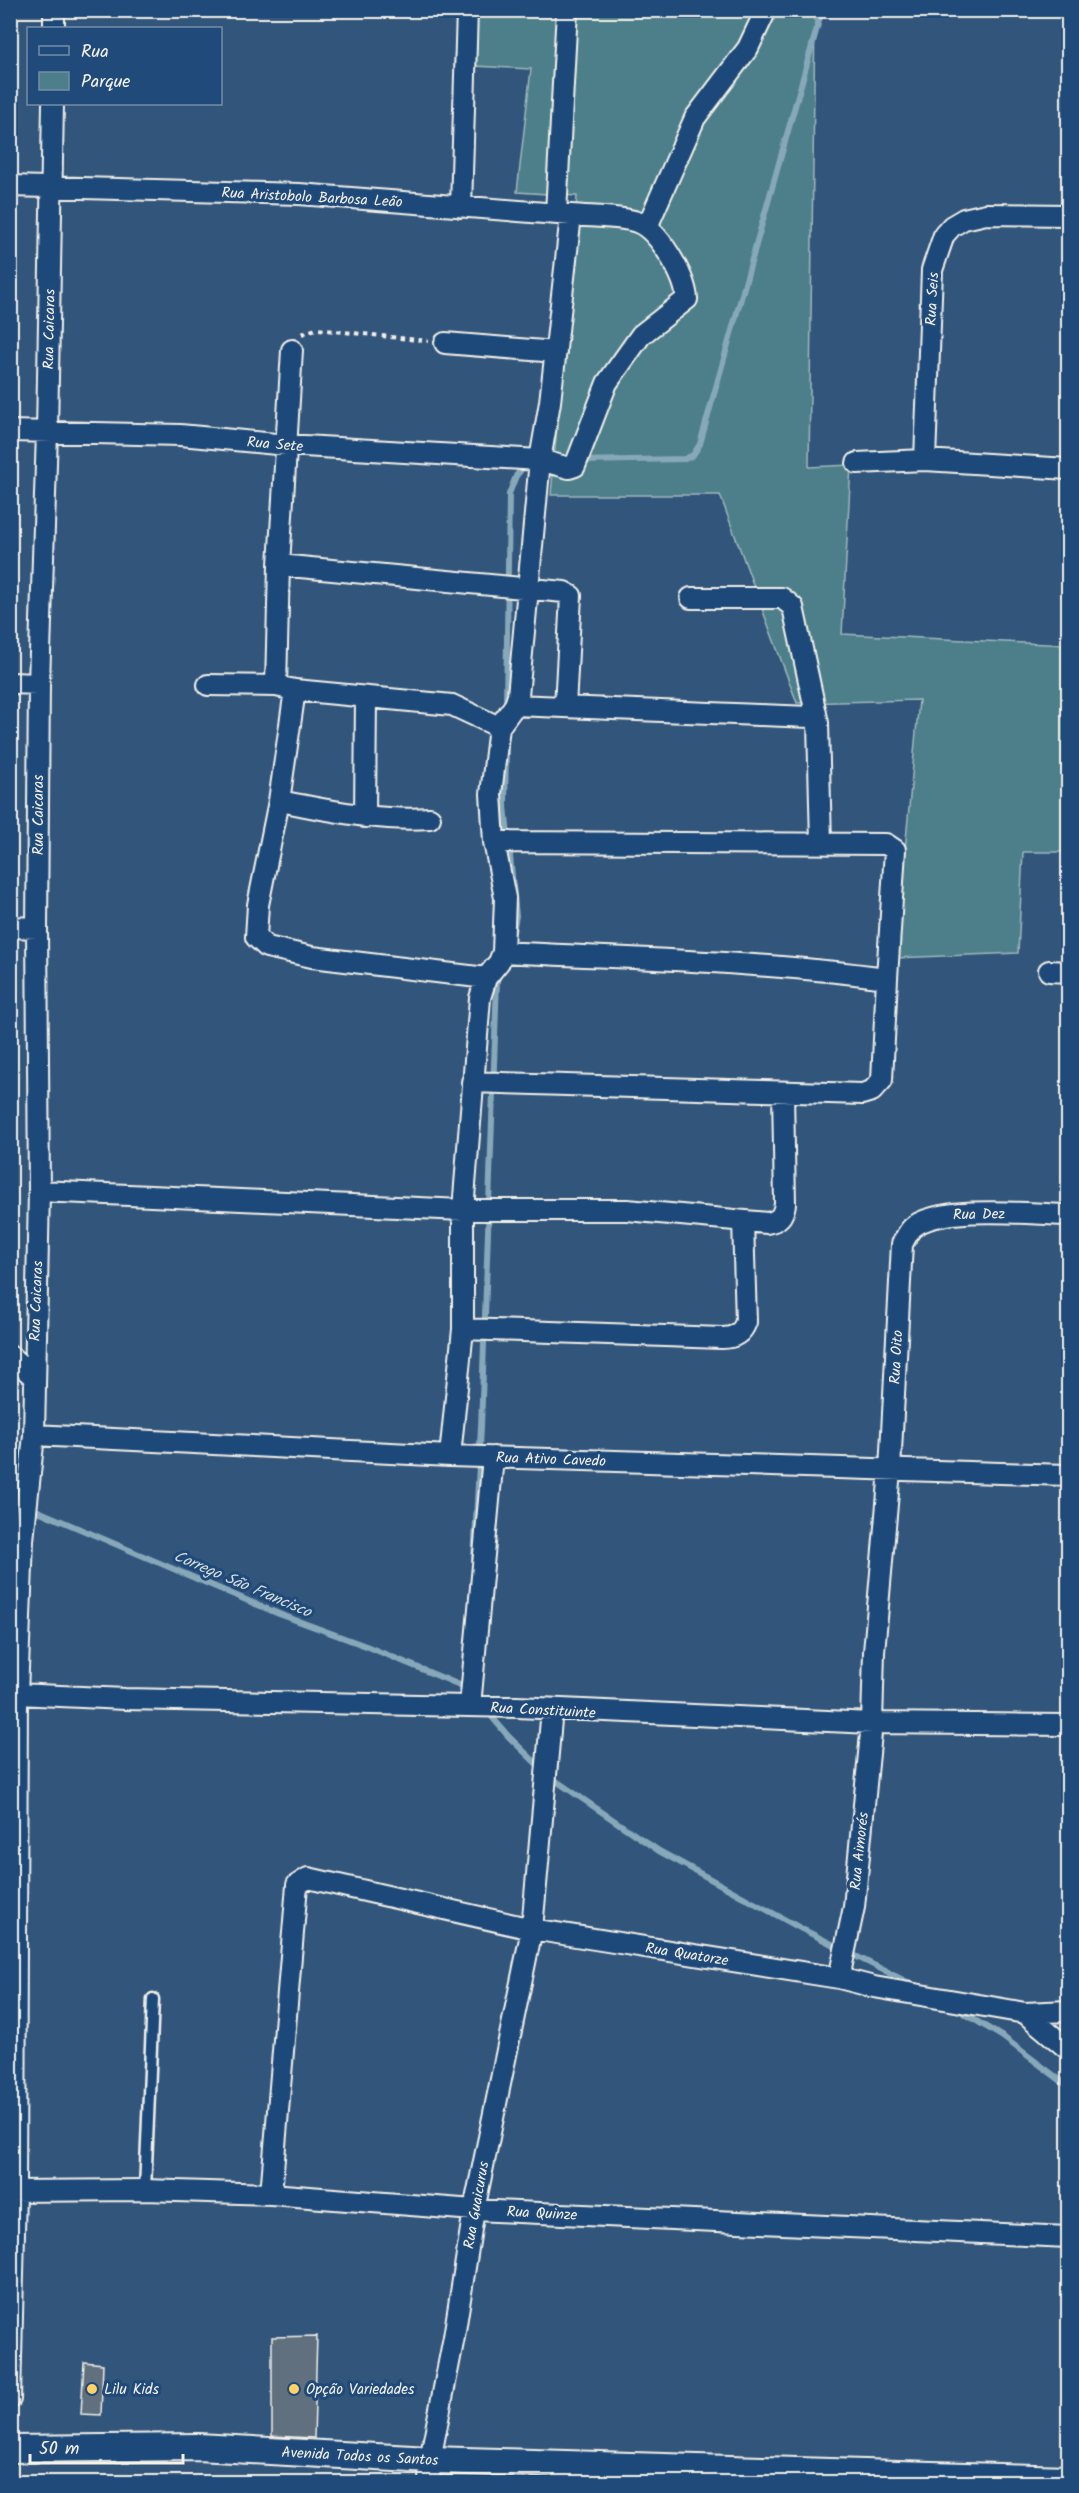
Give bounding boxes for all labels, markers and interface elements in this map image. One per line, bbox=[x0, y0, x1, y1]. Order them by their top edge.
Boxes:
legend bbox=[27, 27, 222, 105]
text: Rua bbox=[81, 38, 109, 67]
text: Parque bbox=[81, 68, 130, 97]
street label: Rua Aristobolo Barbosa Leão bbox=[221, 181, 403, 215]
street label: Rua Seis bbox=[920, 271, 946, 326]
street label: Rua Caicaras bbox=[37, 288, 63, 370]
street label: Rua Sete bbox=[246, 431, 304, 459]
street label: Rua Caicaras bbox=[27, 774, 51, 855]
street label: Rua Dez bbox=[953, 1203, 1006, 1227]
street label: Rua Caicaras bbox=[24, 1260, 50, 1342]
street label: Rua Oito bbox=[884, 1329, 910, 1385]
street label: Rua Ativo Cavedo bbox=[496, 1446, 607, 1474]
water label: Corrego São Francisco bbox=[170, 1544, 317, 1625]
street label: Rua Constituinte bbox=[490, 1696, 597, 1726]
street label: Rua Aimorés bbox=[844, 1810, 876, 1891]
street label: Rua Quatorze bbox=[644, 1937, 730, 1973]
street label: Rua Guaicurus bbox=[457, 2159, 497, 2251]
street label: Rua Quinze bbox=[506, 2200, 578, 2228]
place label: Lilu Kids bbox=[104, 2378, 160, 2402]
place label: Opção Variedades bbox=[306, 2378, 415, 2402]
marker: Lilu Kids bbox=[85, 2382, 99, 2396]
marker: Opção Variedades bbox=[287, 2382, 301, 2396]
scale bar bbox=[30, 2427, 183, 2465]
text: 50 m bbox=[39, 2435, 79, 2464]
street label: Avenida Todos os Santos bbox=[281, 2441, 440, 2473]

